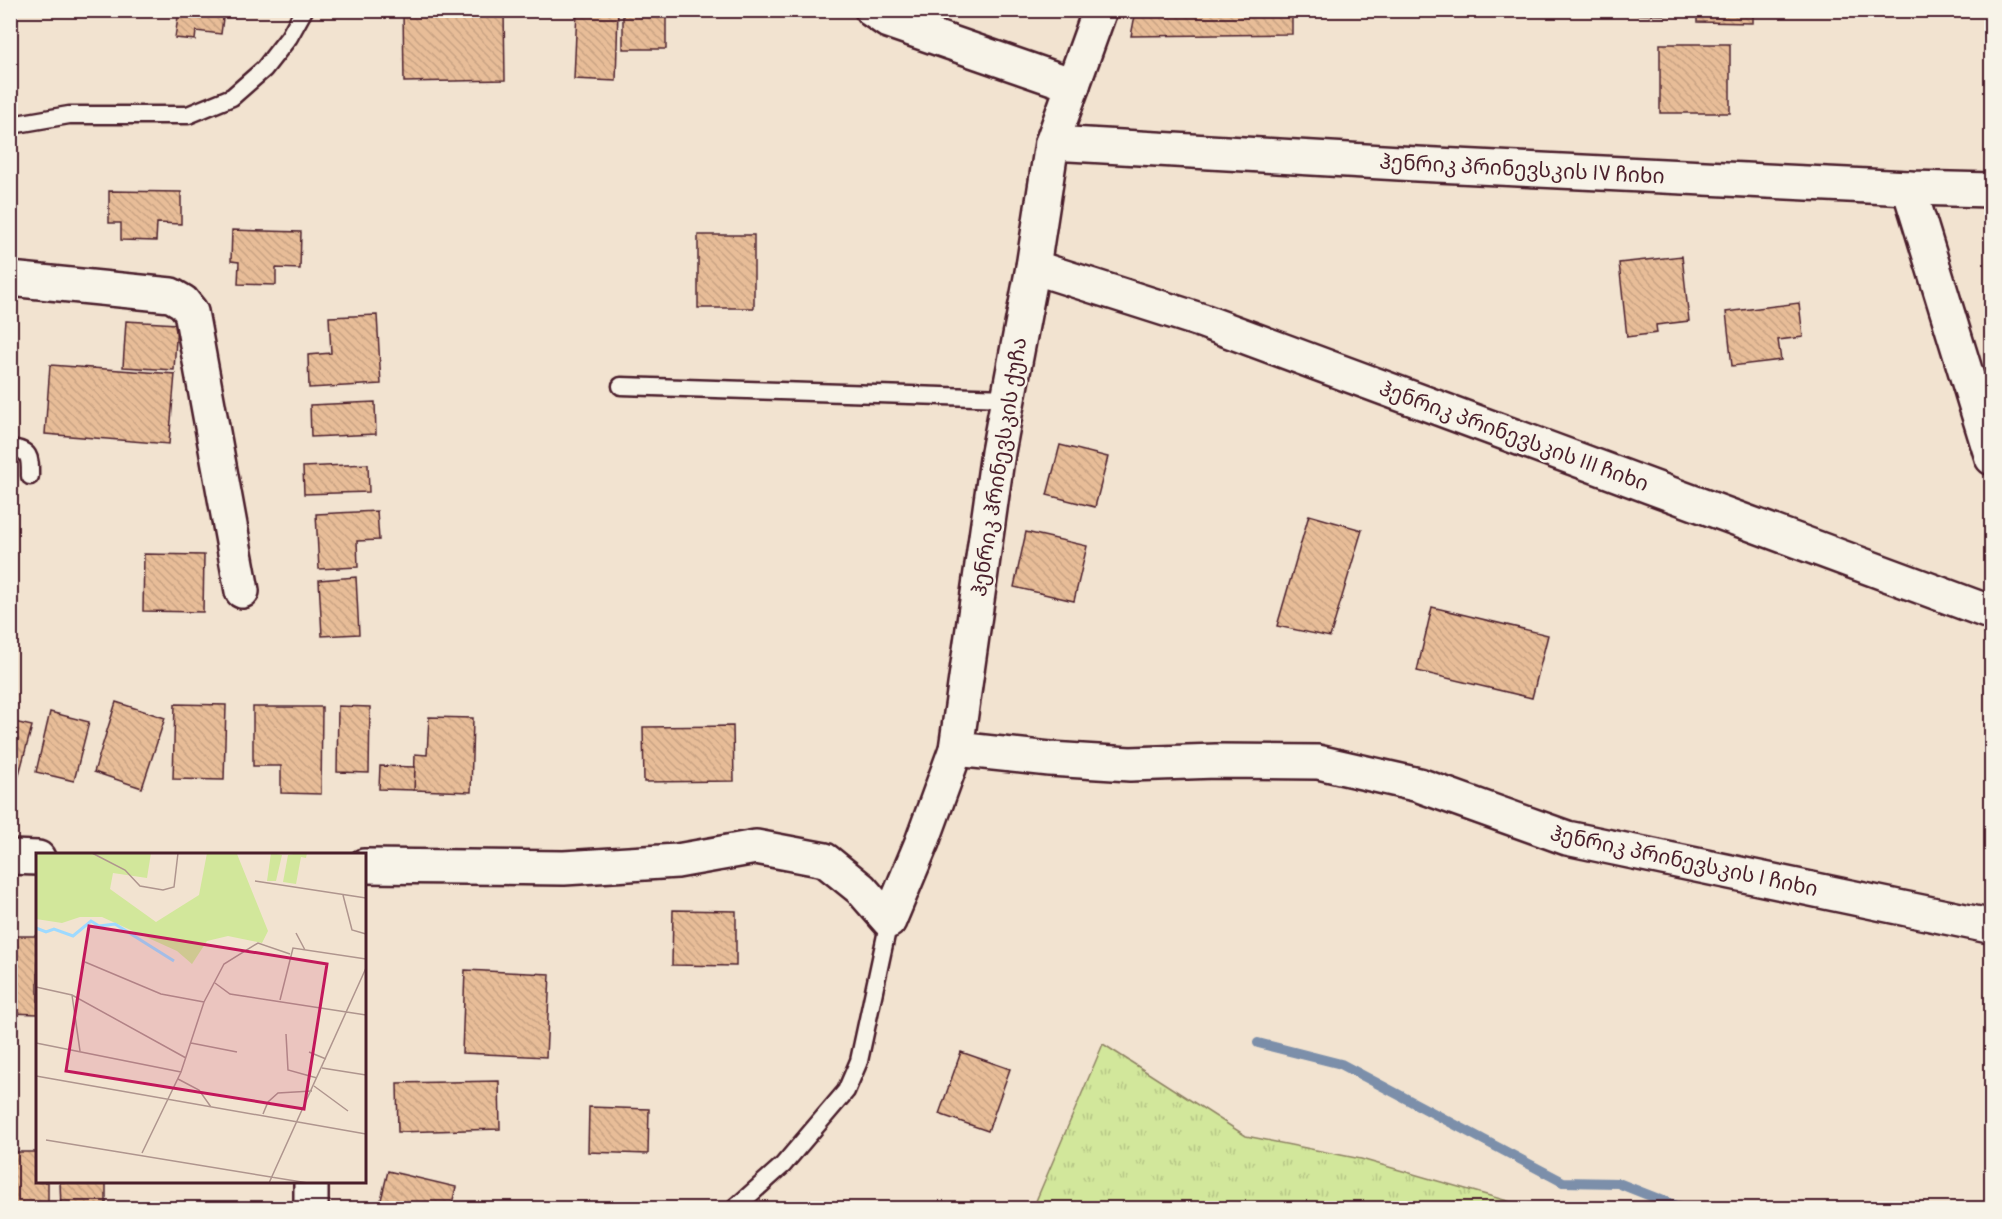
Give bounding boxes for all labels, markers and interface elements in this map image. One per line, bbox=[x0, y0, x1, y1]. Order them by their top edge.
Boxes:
street label: ჰენრიკ პრინევსკის IV ჩიხი bbox=[1379, 149, 1665, 190]
street label: ჰენრიკ ჰრინევსკის ქუჩა bbox=[966, 336, 1033, 599]
street label: ჰენრიკ პრინევსკის III ჩიხი bbox=[1375, 375, 1652, 498]
street label: ჰენრიკ პრინევსკის I ჩიხი bbox=[1548, 820, 1820, 903]
inset map bbox=[36, 853, 366, 1183]

